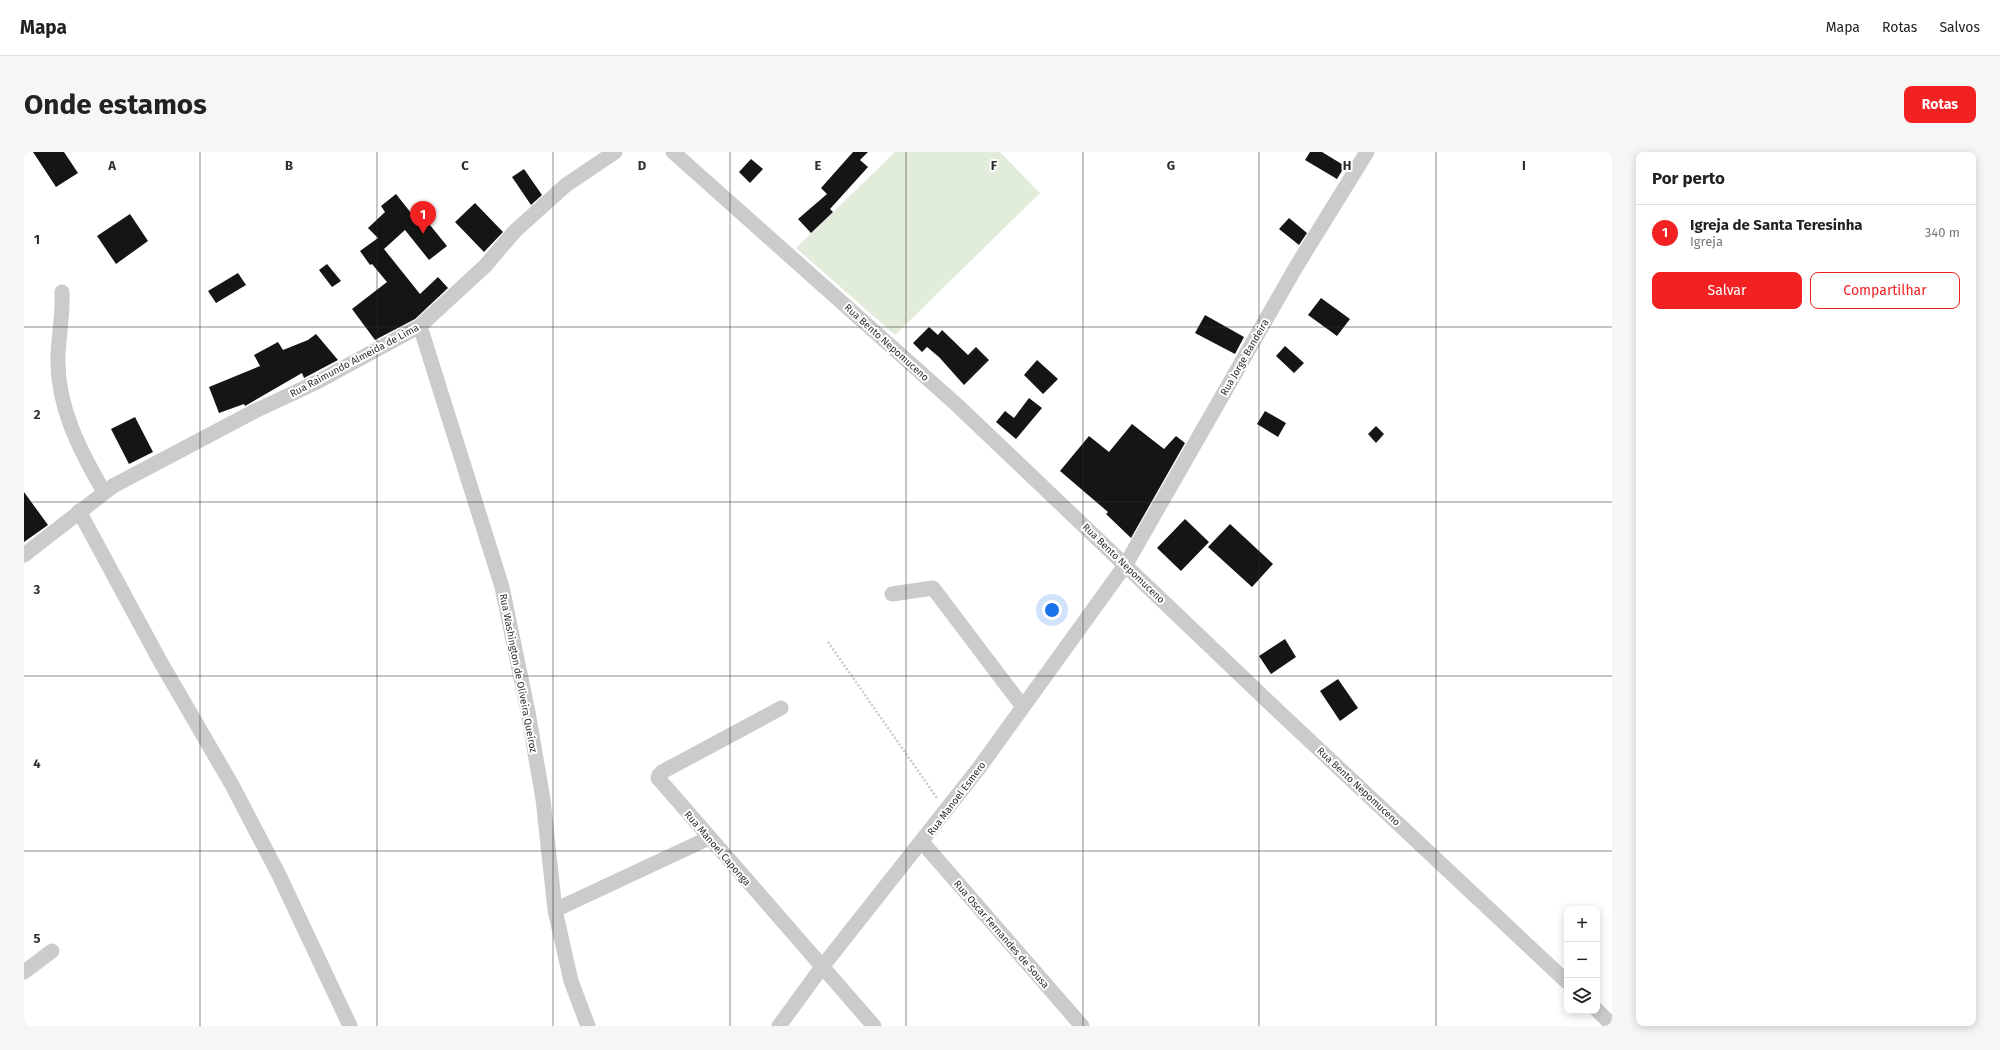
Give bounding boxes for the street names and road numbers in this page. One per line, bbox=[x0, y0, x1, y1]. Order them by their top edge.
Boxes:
street label: Rua Bento Nepomuceno bbox=[842, 302, 931, 384]
street label: Rua Jorge Bandeira bbox=[1218, 317, 1272, 398]
street label: Rua Raimundo Almeida de Lima bbox=[288, 322, 421, 400]
street label: Rua Bento Nepomuceno bbox=[1080, 521, 1167, 606]
street label: Rua Washington de Oliveira Queiroz bbox=[497, 593, 539, 754]
street label: Rua Bento Nepomuceno bbox=[1314, 745, 1403, 829]
street label: Rua Manoel Esmero bbox=[925, 759, 989, 838]
street label: Rua Manoel Caponga bbox=[682, 809, 753, 888]
street label: Rua Oscar Fernandes de Sousa bbox=[951, 878, 1051, 991]

